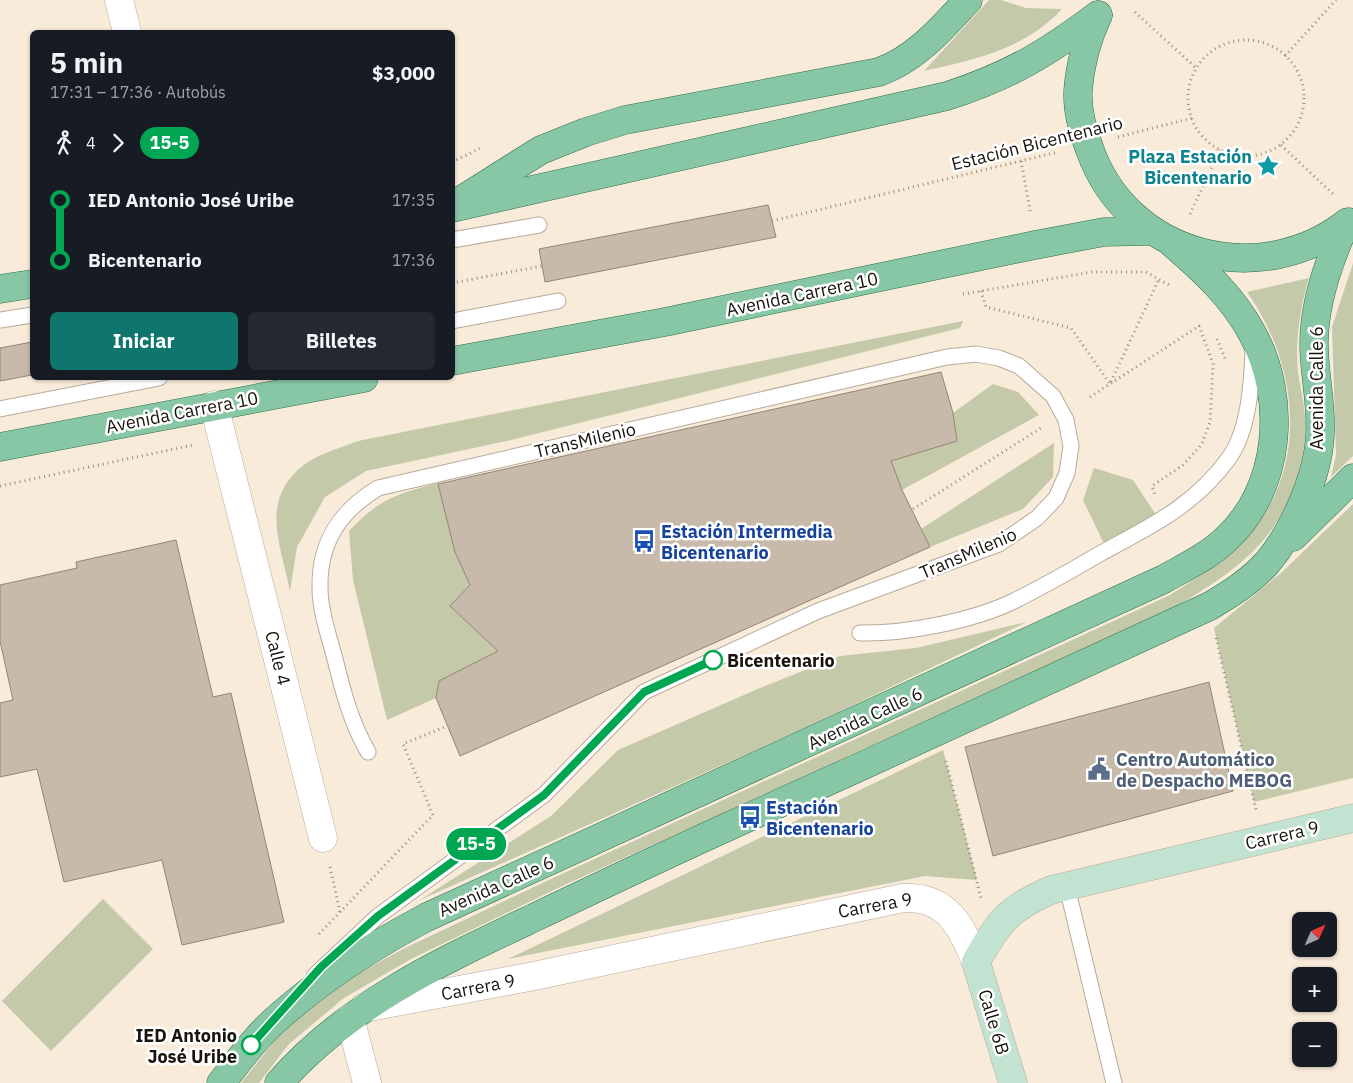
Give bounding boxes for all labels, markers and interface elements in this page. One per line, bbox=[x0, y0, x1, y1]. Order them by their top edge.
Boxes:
text: 5 min bbox=[50, 44, 123, 81]
text: $3,000 bbox=[372, 61, 435, 85]
text: 17:31 – 17:36 · Autobús bbox=[50, 82, 226, 102]
street label: Estación Bicentenario bbox=[949, 111, 1125, 175]
icon: walk bbox=[50, 129, 78, 157]
icon: forward bbox=[104, 129, 132, 157]
text: 15-5 bbox=[150, 131, 189, 154]
text: 4 bbox=[86, 133, 96, 153]
place label: Plaza Estación Bicentenario bbox=[1128, 145, 1252, 189]
place icon: Plaza Estación Bicentenario bbox=[1255, 153, 1281, 179]
text: IED Antonio José Uribe bbox=[88, 188, 294, 212]
text: 17:35 bbox=[392, 190, 435, 210]
text: Bicentenario bbox=[88, 248, 202, 272]
text: 17:36 bbox=[392, 250, 435, 270]
street label: Avenida Carrera 10 bbox=[724, 267, 880, 321]
button: Iniciar bbox=[50, 312, 238, 370]
button: Billetes bbox=[248, 312, 435, 370]
street label: Avenida Calle 6 bbox=[1305, 326, 1328, 450]
street label: Avenida Carrera 10 bbox=[104, 386, 260, 438]
street label: TransMilenio bbox=[532, 417, 638, 463]
place label: Estación Intermedia Bicentenario bbox=[661, 520, 833, 564]
street label: TransMilenio bbox=[916, 522, 1020, 584]
bus stop icon: Estación Intermedia Bicentenario bbox=[631, 528, 657, 554]
street label: Calle 4 bbox=[260, 628, 296, 688]
place label: Bicentenario bbox=[727, 649, 835, 672]
marker: Bicentenario bbox=[703, 650, 723, 670]
street label: Avenida Calle 6 bbox=[804, 681, 926, 755]
place label: Centro Automático de Despacho MEBOG bbox=[1116, 748, 1292, 792]
public building icon: Centro Automático de Despacho MEBOG bbox=[1086, 756, 1112, 782]
place label: Estación Bicentenario bbox=[766, 796, 874, 840]
bus stop icon: Estación Bicentenario bbox=[737, 804, 763, 830]
street label: Carrera 9 bbox=[1243, 815, 1321, 855]
line badge: 15-5 bbox=[441, 828, 511, 860]
text: 15-5 bbox=[456, 832, 496, 855]
street label: Avenida Calle 6 bbox=[435, 850, 557, 922]
street label: Carrera 9 bbox=[836, 887, 914, 923]
north arrow bbox=[1292, 912, 1338, 958]
map controls bbox=[1292, 912, 1337, 1067]
button: + bbox=[1292, 967, 1337, 1012]
street label: Carrera 9 bbox=[439, 969, 517, 1005]
street label: Calle 6B bbox=[973, 987, 1015, 1057]
button: − bbox=[1292, 1022, 1337, 1067]
place label: IED Antonio José Uribe bbox=[135, 1024, 237, 1068]
marker: IED Antonio José Uribe bbox=[241, 1035, 261, 1055]

